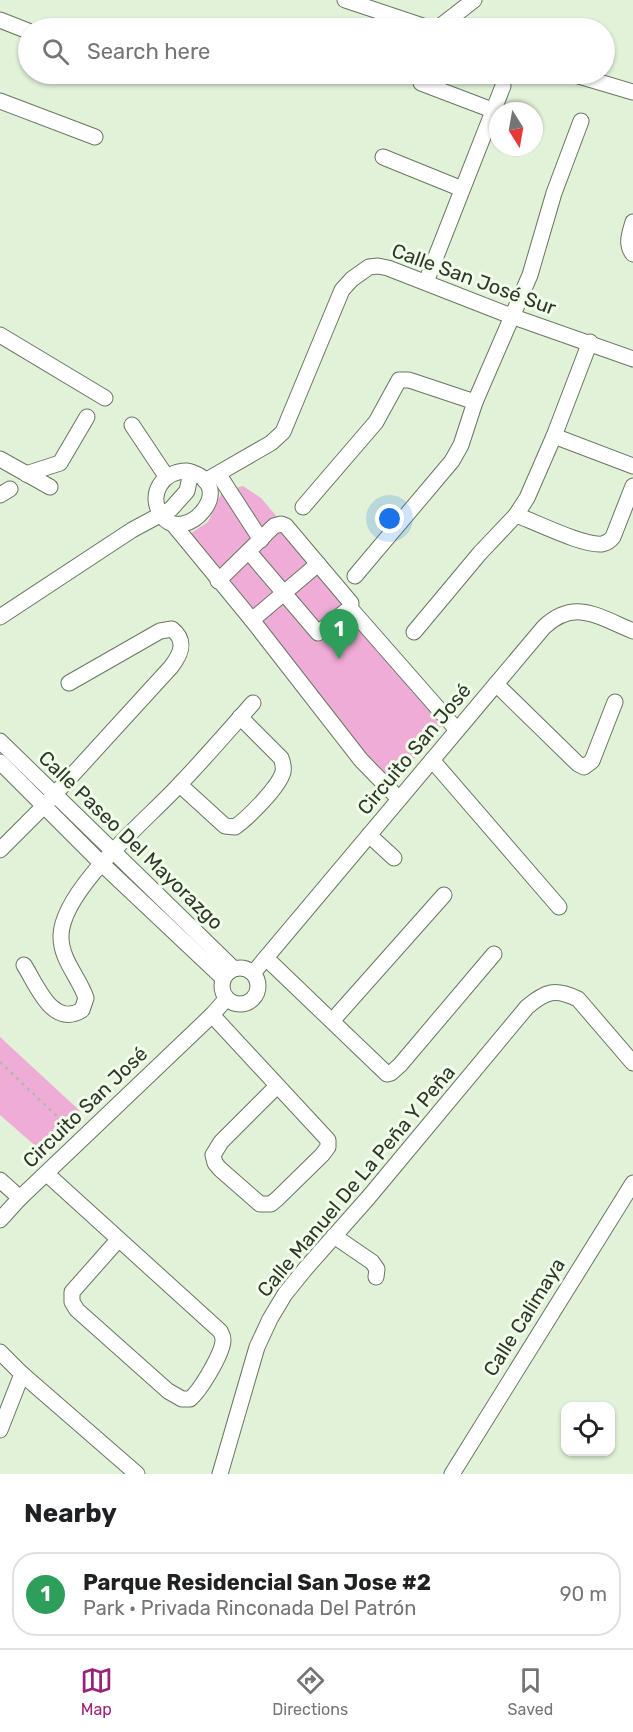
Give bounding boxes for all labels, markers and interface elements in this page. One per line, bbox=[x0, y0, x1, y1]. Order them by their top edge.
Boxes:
search box bbox=[18, 18, 615, 84]
icon: search bbox=[39, 35, 72, 68]
text: Search here bbox=[87, 38, 210, 65]
north arrow bbox=[489, 102, 543, 156]
street label: Calle San José Sur bbox=[389, 238, 560, 320]
your location bbox=[375, 504, 404, 533]
pin: 1 bbox=[320, 610, 358, 659]
street label: Circuito San José bbox=[352, 679, 476, 819]
street label: Calle Paseo Del Mayorazgo bbox=[34, 746, 228, 934]
street label: Circuito San José bbox=[18, 1041, 152, 1173]
street label: Calle Manuel De La Peña Y Peña bbox=[252, 1060, 460, 1302]
street label: Calle Calimaya bbox=[478, 1254, 570, 1380]
map controls bbox=[561, 1402, 615, 1456]
button: locate bbox=[561, 1402, 615, 1456]
text: Nearby bbox=[24, 1498, 117, 1529]
text: Parque Residencial San Jose #2 bbox=[83, 1569, 431, 1596]
text: 1 bbox=[41, 1582, 50, 1606]
text: 90 m bbox=[560, 1582, 607, 1606]
text: Park · Privada Rinconada Del Patrón bbox=[83, 1596, 416, 1620]
tab: Map bbox=[80, 1664, 113, 1719]
tab: Directions bbox=[272, 1664, 348, 1719]
tab: Saved bbox=[508, 1664, 553, 1719]

